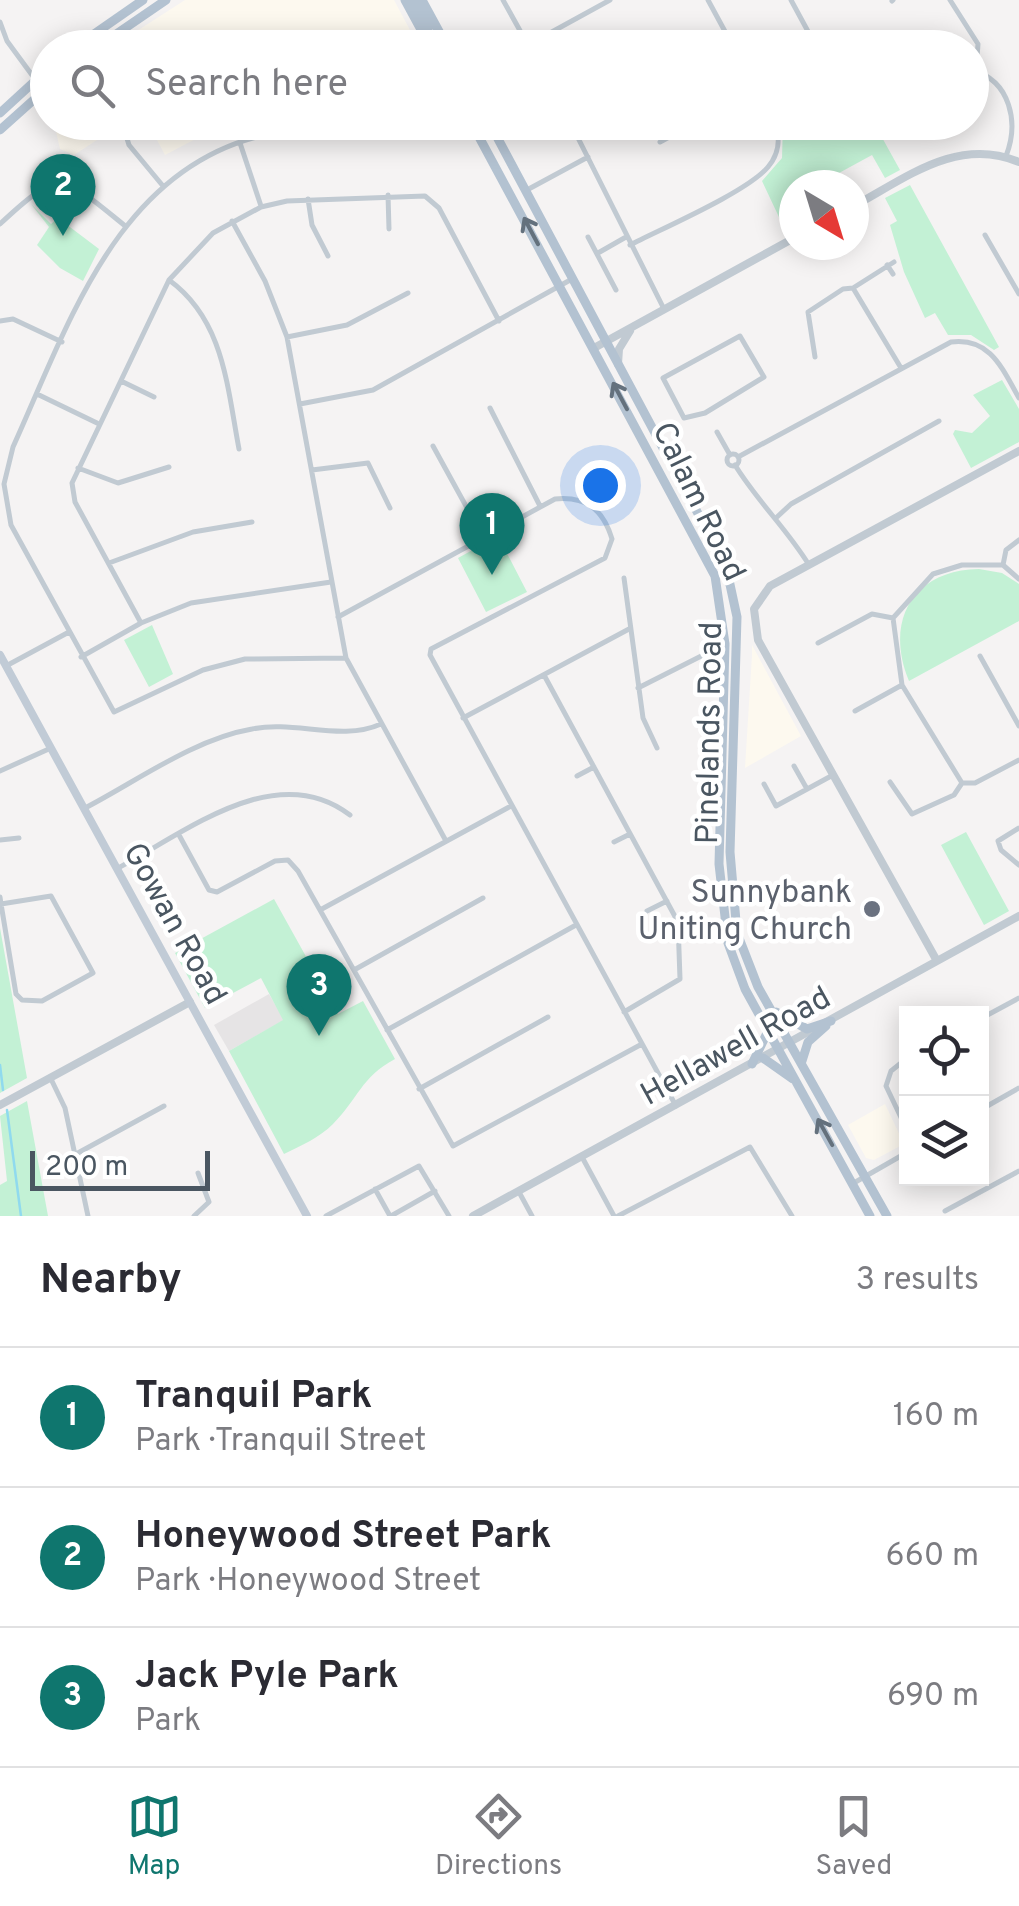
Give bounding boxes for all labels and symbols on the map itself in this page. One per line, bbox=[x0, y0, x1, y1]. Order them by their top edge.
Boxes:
pin: 2 bbox=[30, 154, 96, 236]
north arrow bbox=[779, 170, 869, 260]
one-way arrow bbox=[521, 217, 540, 246]
one-way arrow bbox=[610, 382, 629, 411]
street label: Calam Road bbox=[642, 416, 753, 588]
your location bbox=[575, 460, 626, 511]
pin: 1 bbox=[460, 492, 524, 575]
street label: Pinelands Road bbox=[689, 621, 733, 845]
street label: Gowan Road bbox=[112, 836, 234, 1012]
place label: Sunnybank Uniting Church bbox=[638, 874, 852, 951]
marker: Sunnybank Uniting Church bbox=[861, 898, 883, 920]
pin: 3 bbox=[286, 954, 352, 1036]
street label: Hellawell Road bbox=[634, 979, 838, 1116]
one-way arrow bbox=[815, 1118, 835, 1148]
scale bar bbox=[30, 1146, 210, 1190]

